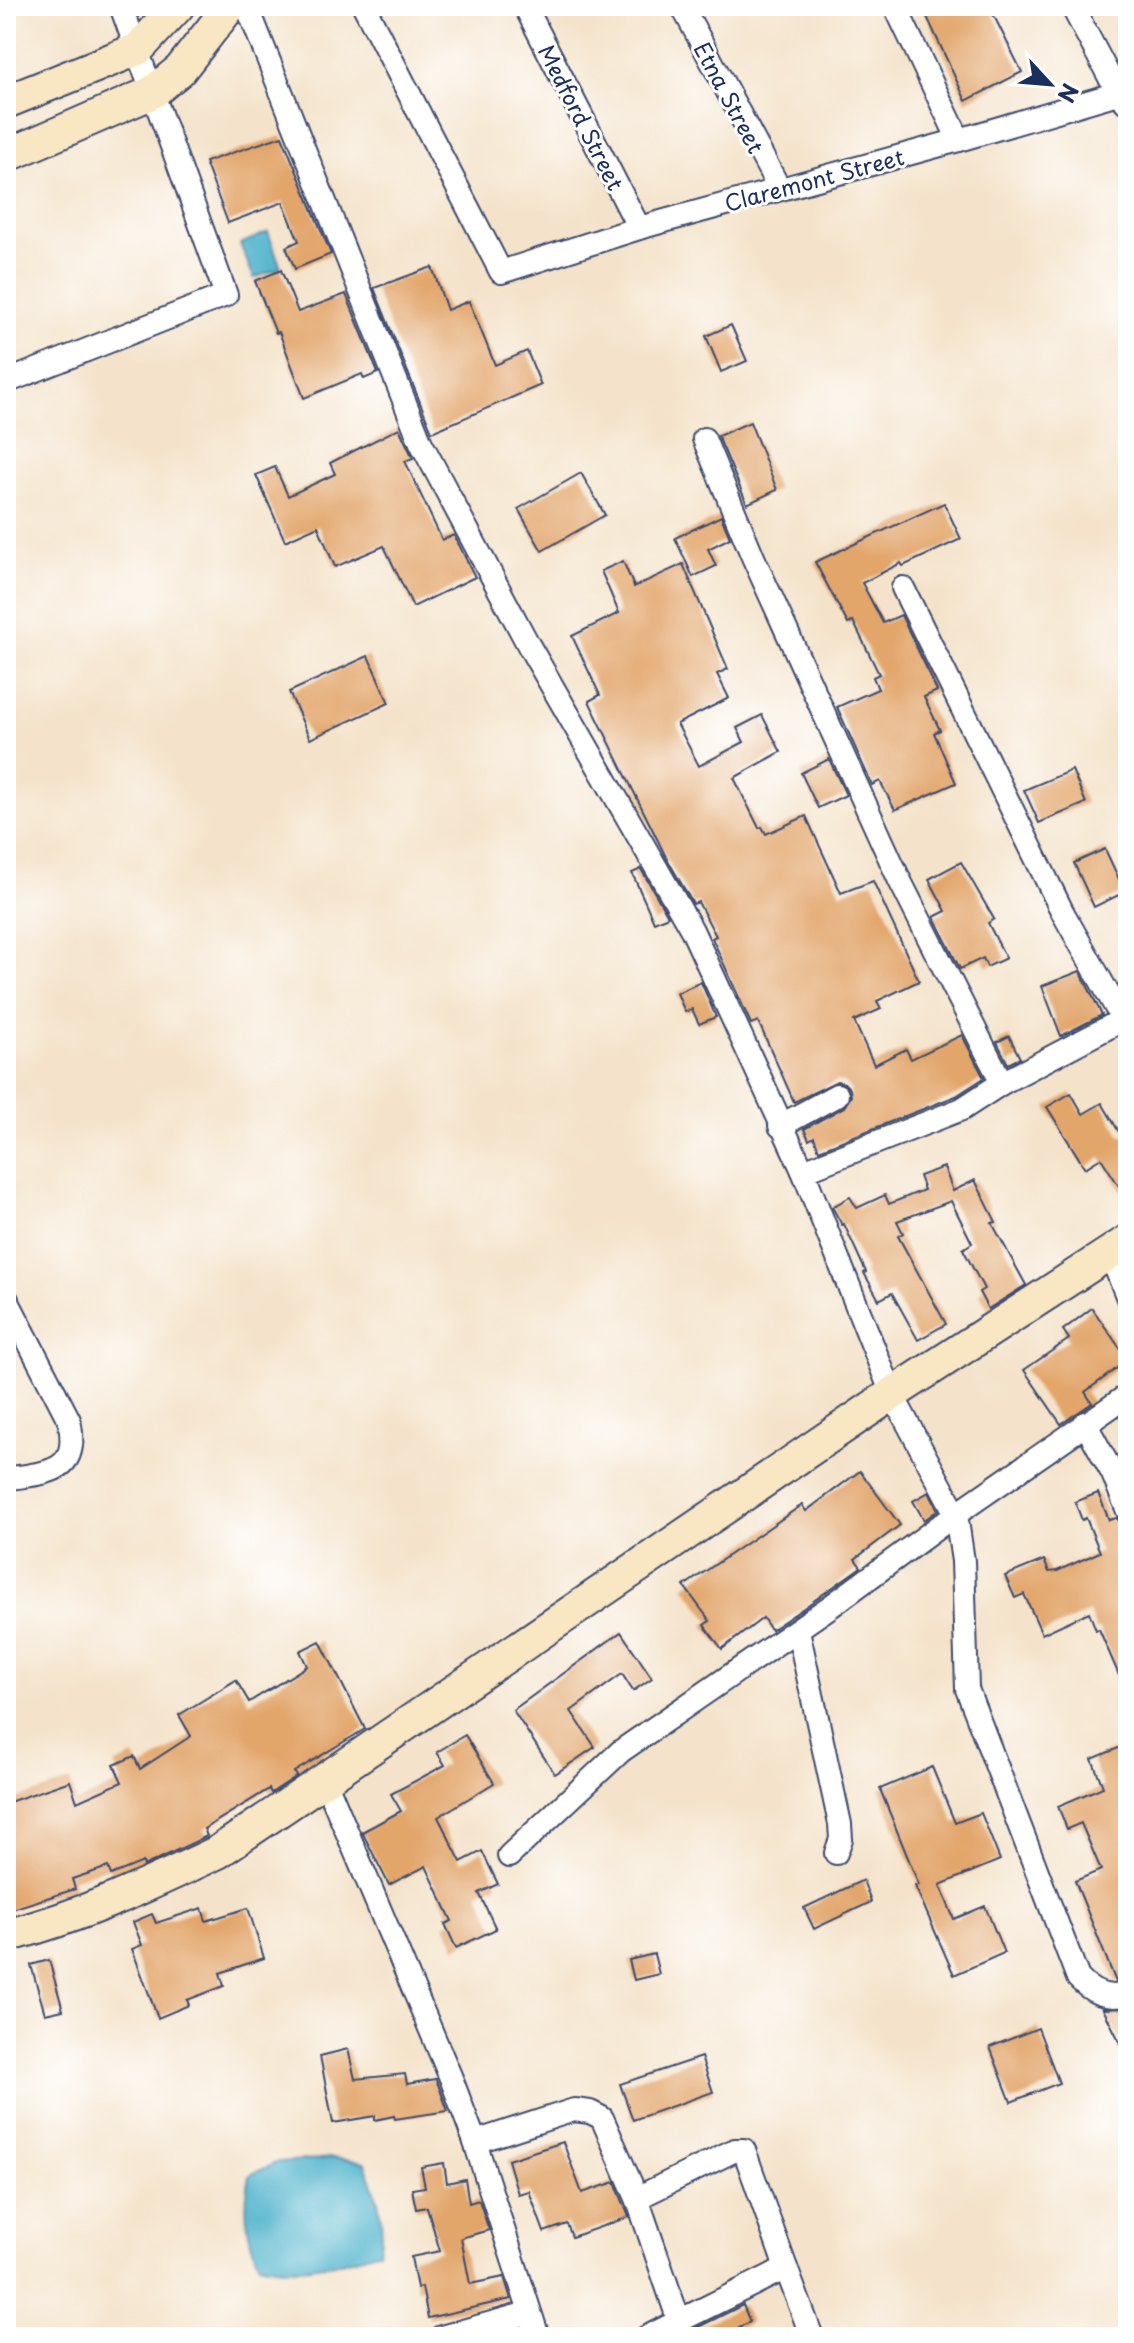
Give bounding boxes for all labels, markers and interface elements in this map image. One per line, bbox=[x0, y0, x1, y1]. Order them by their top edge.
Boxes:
street label: Etna Street bbox=[687, 35, 773, 159]
street label: Medford Street bbox=[531, 38, 633, 196]
north arrow bbox=[1010, 44, 1090, 124]
text: N bbox=[1051, 78, 1088, 108]
street label: Claremont Street bbox=[721, 139, 908, 219]

